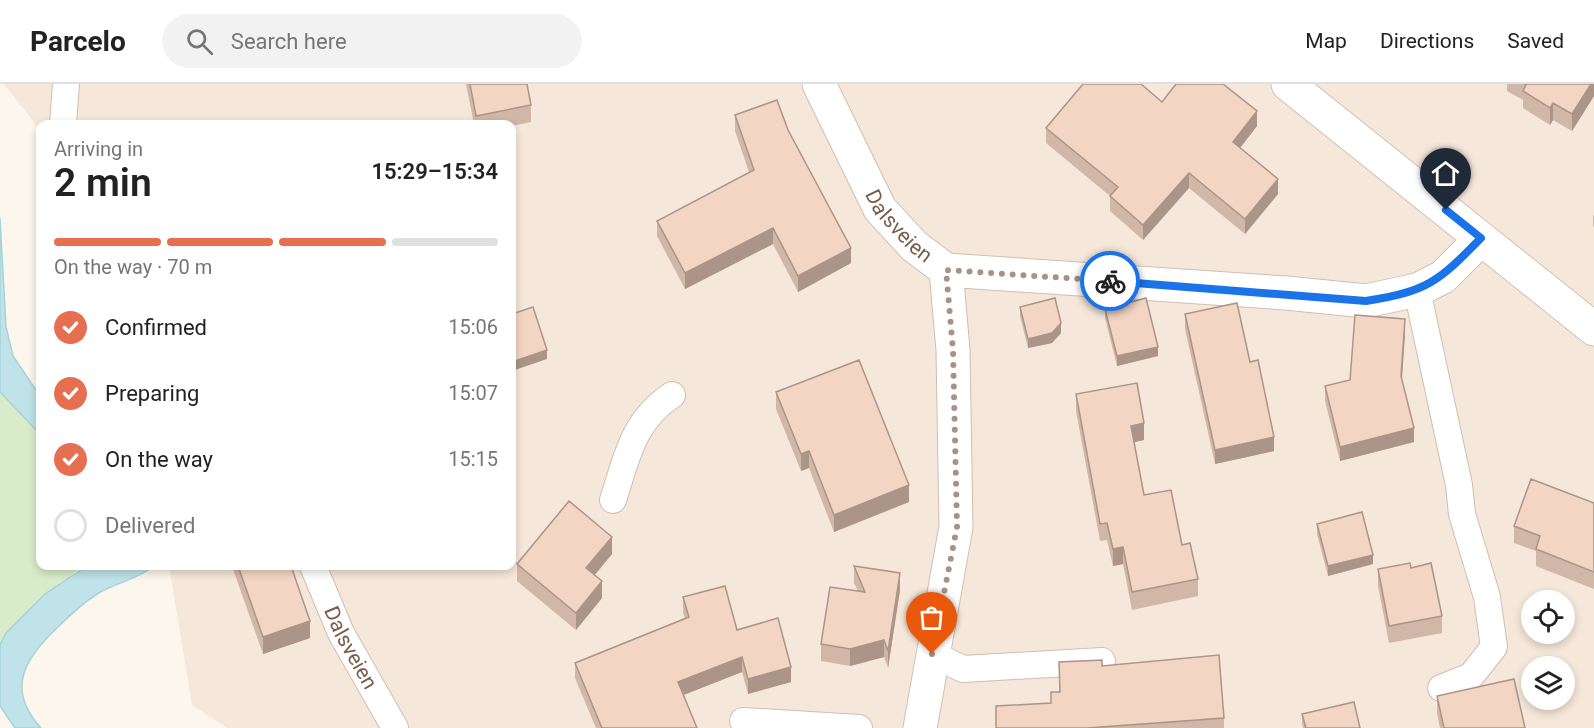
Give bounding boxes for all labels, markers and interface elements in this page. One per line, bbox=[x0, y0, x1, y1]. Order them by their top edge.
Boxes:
search box bbox=[162, 14, 582, 68]
text: Parcelo bbox=[30, 25, 126, 58]
icon: search bbox=[183, 25, 216, 58]
text: Search here bbox=[231, 29, 347, 54]
text: Map bbox=[1305, 29, 1347, 53]
text: Directions bbox=[1380, 29, 1474, 53]
text: Saved bbox=[1507, 29, 1564, 53]
text: Arriving in bbox=[54, 137, 143, 161]
pin bbox=[1420, 148, 1471, 210]
icon: home bbox=[1429, 157, 1462, 190]
text: 15:29–15:34 bbox=[371, 159, 498, 184]
text: 2 min bbox=[54, 160, 152, 206]
street label: Dalsveien bbox=[860, 186, 937, 267]
courier bbox=[1080, 251, 1140, 311]
text: On the way · 70 m bbox=[54, 255, 212, 279]
icon: bike bbox=[1094, 265, 1127, 298]
icon: check bbox=[54, 311, 87, 344]
text: Confirmed bbox=[105, 315, 207, 340]
text: 15:06 bbox=[448, 315, 498, 339]
icon: check bbox=[54, 377, 87, 410]
text: Preparing bbox=[105, 381, 199, 406]
text: 15:07 bbox=[448, 381, 498, 405]
icon: check bbox=[54, 443, 87, 476]
text: On the way bbox=[105, 447, 213, 472]
text: 15:15 bbox=[448, 447, 498, 471]
text: Delivered bbox=[105, 513, 195, 538]
map controls bbox=[1521, 590, 1575, 710]
button: locate bbox=[1521, 590, 1575, 644]
pin bbox=[906, 592, 957, 654]
icon: bag bbox=[915, 601, 948, 634]
street label: Dalsveien bbox=[319, 603, 382, 693]
button: layers bbox=[1521, 656, 1575, 710]

